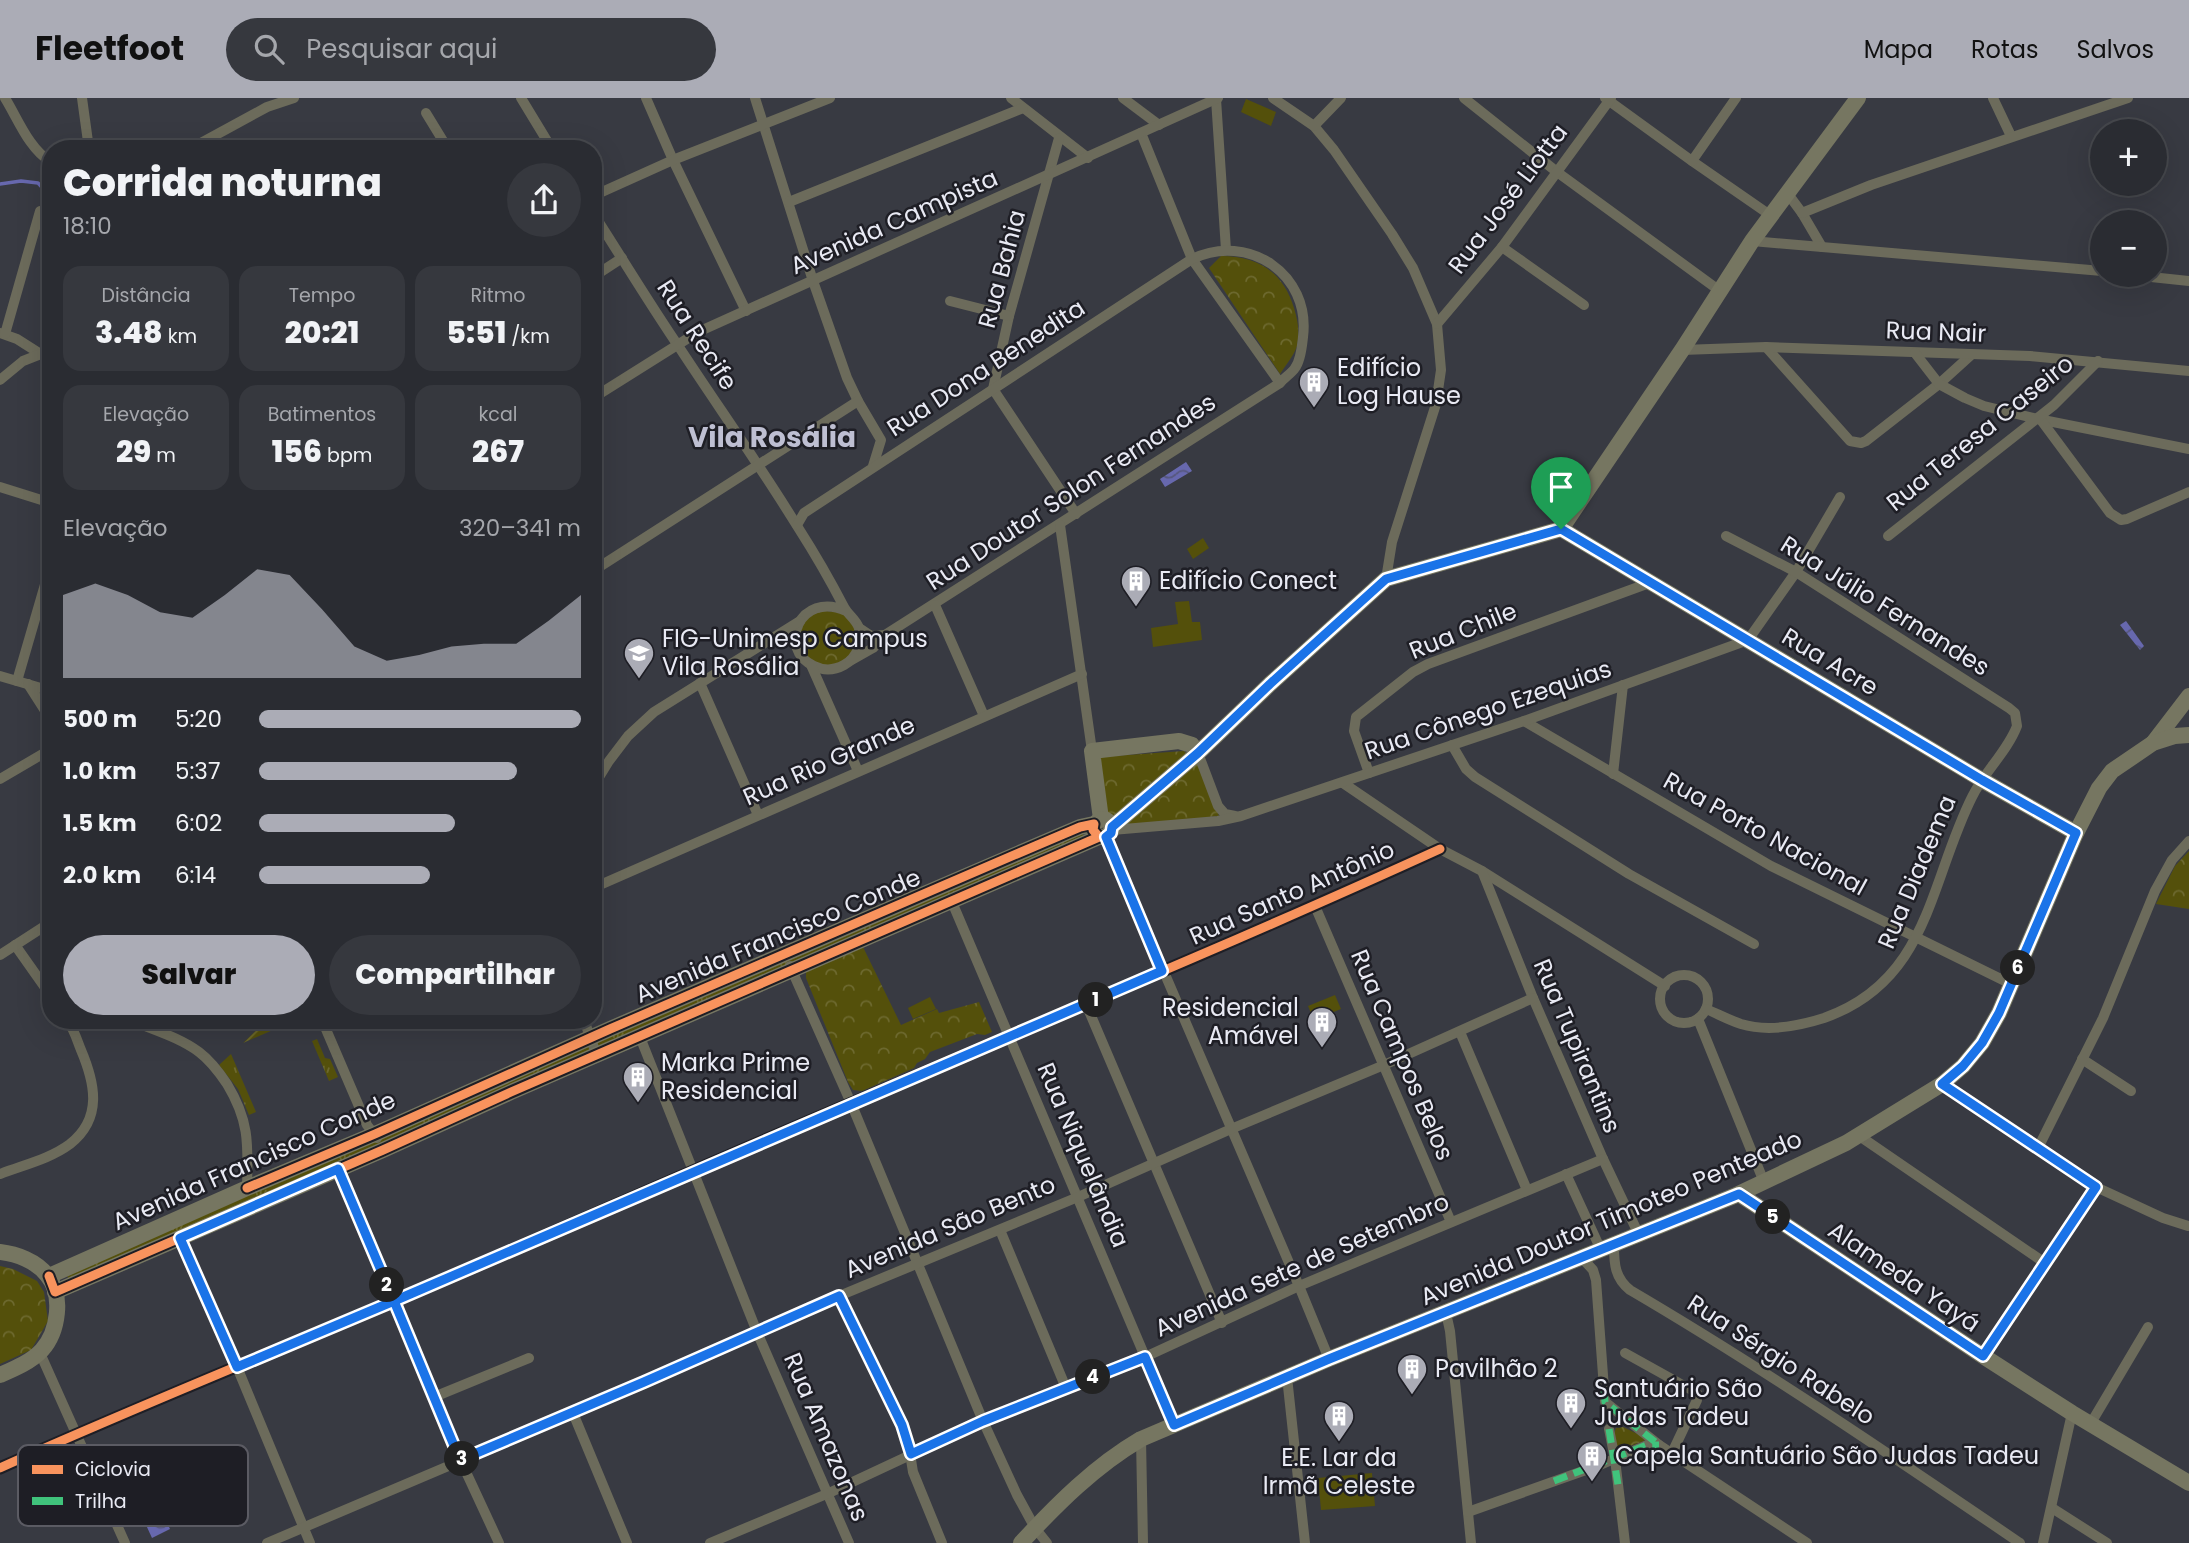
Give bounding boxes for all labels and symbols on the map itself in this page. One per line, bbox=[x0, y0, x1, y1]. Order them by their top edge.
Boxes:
street label: Rua José Liotta bbox=[1440, 117, 1575, 280]
street label: Avenida Campista bbox=[785, 161, 1003, 282]
street label: Rua Bahia bbox=[970, 206, 1033, 332]
street label: Rua Recife bbox=[649, 273, 745, 396]
street label: Rua Dona Benedita bbox=[880, 291, 1091, 444]
street label: Rua Nair bbox=[1885, 313, 1987, 350]
street label: Rua Teresa Caseiro bbox=[1879, 347, 2080, 518]
place label: Edifício Log Hause bbox=[1337, 351, 1461, 412]
building icon: Edifício Log Hause bbox=[1297, 365, 1331, 409]
street label: Rua Doutor Solon Fernandes bbox=[920, 386, 1222, 598]
district label: Vila Rosália bbox=[688, 418, 856, 457]
pin bbox=[1531, 457, 1591, 529]
street label: Rua Júlio Fernandes bbox=[1774, 528, 1996, 683]
building icon: Edifício Conect bbox=[1119, 564, 1153, 608]
place label: Edifício Conect bbox=[1159, 564, 1337, 597]
street label: Rua Chile bbox=[1404, 594, 1521, 667]
street label: Rua Acre bbox=[1776, 620, 1885, 703]
place label: FIG-Unimesp Campus Vila Rosália bbox=[662, 622, 928, 683]
school or university icon: FIG-Unimesp Campus Vila Rosália bbox=[622, 636, 656, 680]
street label: Rua Cônego Ezequias bbox=[1360, 652, 1616, 767]
street label: Rua Rio Grande bbox=[738, 708, 920, 813]
street label: Rua Porto Nacional bbox=[1658, 764, 1873, 903]
street label: Rua Diadema bbox=[1869, 790, 1964, 954]
street label: Rua Santo Antônio bbox=[1184, 833, 1399, 953]
street label: Avenida Francisco Conde bbox=[630, 860, 926, 1011]
street label: Rua Campos Belos bbox=[1343, 944, 1462, 1165]
pin: 6 bbox=[2000, 950, 2036, 986]
street label: Rua Tupirantins bbox=[1526, 954, 1629, 1138]
pin: 1 bbox=[1078, 982, 1114, 1018]
place label: Residencial Amável bbox=[1162, 991, 1299, 1052]
building icon: Residencial Amável bbox=[1305, 1005, 1339, 1049]
place label: Marka Prime Residencial bbox=[661, 1046, 810, 1107]
street label: Rua Niquelândia bbox=[1030, 1057, 1137, 1252]
building icon: Marka Prime Residencial bbox=[621, 1060, 655, 1104]
street label: Avenida Francisco Conde bbox=[107, 1083, 401, 1238]
street label: Avenida Doutor Timoteo Penteado bbox=[1415, 1122, 1807, 1313]
street label: Avenida São Bento bbox=[839, 1167, 1060, 1286]
street label: Avenida Sete de Setembro bbox=[1149, 1185, 1454, 1344]
pin: 5 bbox=[1756, 1200, 1790, 1234]
street label: Alameda Yayá bbox=[1822, 1213, 1987, 1340]
pin: 2 bbox=[370, 1268, 404, 1302]
street label: Rua Sérgio Rabelo bbox=[1681, 1286, 1882, 1433]
street label: Rua Amazonas bbox=[776, 1347, 877, 1526]
building icon: Pavilhão 2 bbox=[1395, 1352, 1429, 1396]
place label: Pavilhão 2 bbox=[1435, 1352, 1558, 1385]
pin: 4 bbox=[1076, 1360, 1110, 1394]
place label: Santuário São Judas Tadeu bbox=[1594, 1372, 1762, 1433]
building icon: Santuário São Judas Tadeu bbox=[1554, 1386, 1588, 1430]
building icon: E.E. Lar da Irmã Celeste bbox=[1322, 1399, 1356, 1443]
building icon: Capela Santuário São Judas Tadeu bbox=[1575, 1439, 1609, 1483]
place label: Capela Santuário São Judas Tadeu bbox=[1615, 1439, 2039, 1472]
place label: E.E. Lar da Irmã Celeste bbox=[1263, 1441, 1415, 1502]
pin: 3 bbox=[444, 1442, 480, 1476]
legend bbox=[18, 1445, 248, 1526]
text: Ciclovia bbox=[75, 1456, 151, 1483]
text: Trilha bbox=[75, 1488, 127, 1515]

